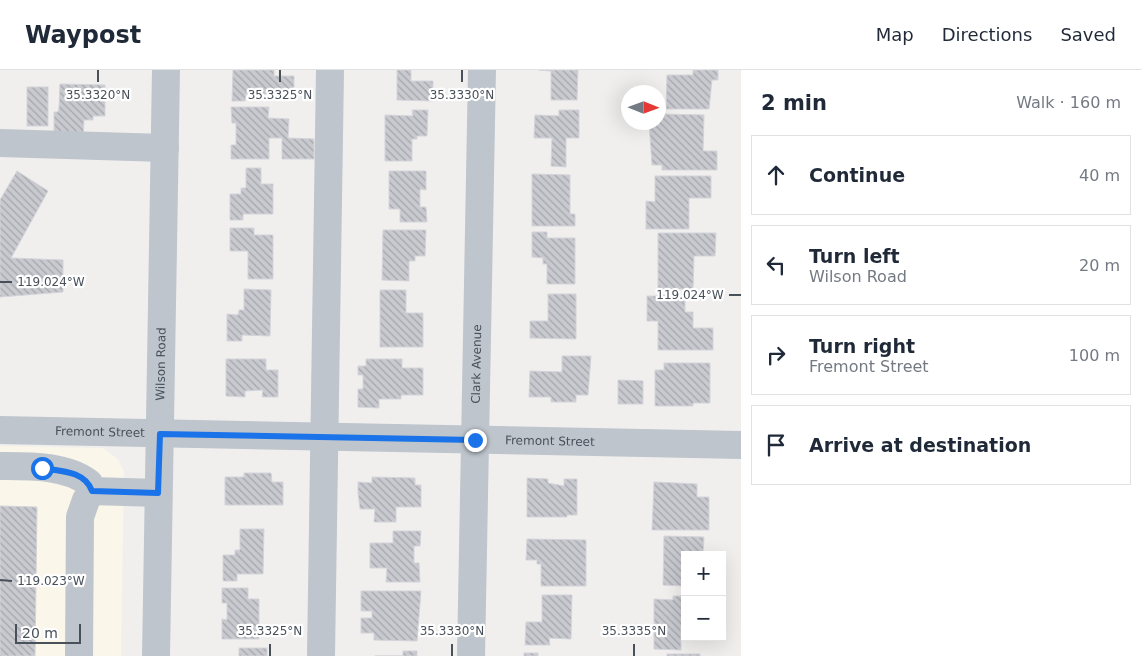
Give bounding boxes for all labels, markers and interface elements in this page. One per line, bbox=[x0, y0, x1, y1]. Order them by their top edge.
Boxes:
text: Waypost bbox=[25, 21, 141, 49]
text: Map bbox=[876, 24, 914, 45]
text: Directions bbox=[942, 24, 1032, 45]
text: Saved bbox=[1060, 24, 1116, 45]
north arrow bbox=[621, 85, 666, 130]
text: 35.3320°N bbox=[66, 88, 130, 102]
text: 35.3325°N bbox=[248, 88, 312, 102]
text: 35.3330°N bbox=[430, 88, 494, 102]
text: 2 min bbox=[761, 91, 827, 115]
text: Walk · 160 m bbox=[1016, 93, 1121, 112]
icon: ahead bbox=[762, 161, 790, 189]
text: Continue bbox=[809, 164, 905, 186]
text: 40 m bbox=[1079, 166, 1120, 185]
text: Turn left bbox=[809, 245, 900, 267]
icon: left bbox=[762, 251, 790, 279]
text: 20 m bbox=[1079, 256, 1120, 275]
text: Wilson Road bbox=[809, 267, 907, 286]
text: 119.024°W bbox=[17, 275, 85, 289]
text: 119.024°W bbox=[656, 288, 724, 302]
street label: Clark Avenue bbox=[469, 324, 484, 404]
street label: Wilson Road bbox=[153, 327, 169, 401]
text: Turn right bbox=[809, 335, 915, 357]
icon: right bbox=[762, 341, 790, 369]
text: 100 m bbox=[1069, 346, 1120, 365]
text: Fremont Street bbox=[809, 357, 929, 376]
street label: Fremont Street bbox=[55, 424, 145, 440]
route end bbox=[464, 429, 487, 452]
icon: arrive bbox=[762, 431, 790, 459]
street label: Fremont Street bbox=[505, 433, 595, 449]
text: Arrive at destination bbox=[809, 434, 1031, 456]
route start bbox=[31, 457, 54, 480]
map controls bbox=[681, 551, 726, 641]
button: + bbox=[681, 551, 726, 596]
text: 119.023°W bbox=[17, 574, 85, 588]
button: − bbox=[681, 596, 726, 641]
scale bar bbox=[15, 621, 81, 644]
text: 35.3325°N bbox=[238, 624, 302, 638]
text: 35.3330°N bbox=[420, 624, 484, 638]
text: 35.3335°N bbox=[602, 624, 666, 638]
text: 20 m bbox=[22, 625, 58, 641]

